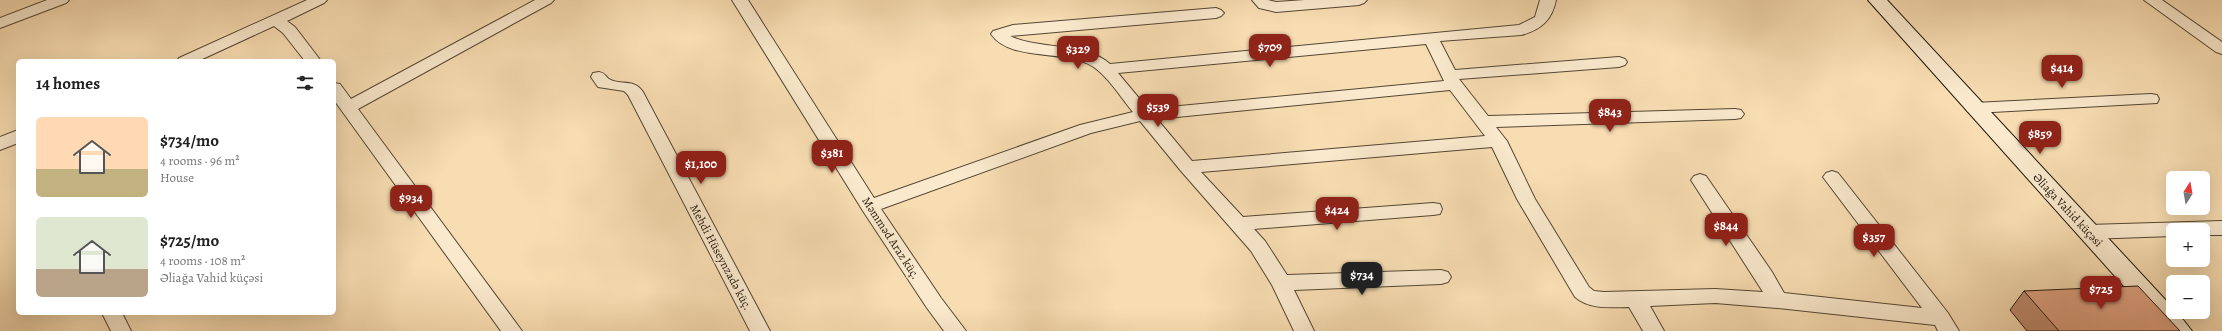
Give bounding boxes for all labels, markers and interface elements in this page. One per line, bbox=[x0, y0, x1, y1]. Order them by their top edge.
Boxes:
pin: $709 bbox=[1246, 34, 1294, 68]
pin: $329 bbox=[1054, 36, 1102, 70]
text: $709 bbox=[1258, 38, 1282, 55]
text: $329 bbox=[1066, 40, 1090, 57]
pin: $414 bbox=[2038, 55, 2086, 89]
text: $414 bbox=[2051, 59, 2073, 76]
text: 14 homes bbox=[36, 72, 100, 95]
icon: filters bbox=[294, 72, 316, 94]
pin: $539 bbox=[1134, 94, 1182, 128]
text: $539 bbox=[1146, 98, 1170, 115]
pin: $843 bbox=[1586, 99, 1634, 133]
text: $843 bbox=[1598, 103, 1622, 120]
pin: $859 bbox=[2016, 121, 2064, 155]
text: $859 bbox=[2028, 125, 2052, 142]
text: $734/mo bbox=[160, 129, 219, 152]
icon: home bbox=[68, 133, 116, 181]
pin: $381 bbox=[808, 140, 856, 174]
text: $381 bbox=[821, 144, 843, 161]
pin: $1,100 bbox=[668, 151, 734, 185]
text: 4 rooms · 96 m² bbox=[160, 152, 240, 169]
text: $1,100 bbox=[685, 155, 717, 172]
text: House bbox=[160, 169, 194, 186]
street label: Əliağa Vahid küçəsi bbox=[2030, 170, 2106, 250]
north arrow bbox=[2166, 171, 2210, 215]
map controls bbox=[2166, 171, 2210, 319]
pin: $934 bbox=[387, 185, 435, 219]
text: $934 bbox=[399, 189, 423, 206]
street label: Məmməd Araz küç. bbox=[858, 194, 924, 282]
pin: $424 bbox=[1313, 197, 1361, 231]
street label: Mehdi Hüseynzadə küç. bbox=[686, 201, 756, 313]
text: $424 bbox=[1325, 201, 1349, 218]
pin: $844 bbox=[1702, 213, 1750, 247]
text: $844 bbox=[1714, 217, 1738, 234]
button: + bbox=[2166, 223, 2210, 267]
pin: $357 bbox=[1850, 224, 1898, 258]
text: $357 bbox=[1863, 228, 1885, 245]
text: $725/mo bbox=[160, 229, 219, 252]
icon: home bbox=[68, 233, 116, 281]
text: 4 rooms · 108 m² bbox=[160, 252, 245, 269]
pin: $734 bbox=[1338, 262, 1386, 296]
text: $734 bbox=[1350, 266, 1374, 283]
text: Əliağa Vahid küçəsi bbox=[160, 269, 263, 286]
button: − bbox=[2166, 275, 2210, 319]
pin: $725 bbox=[2077, 276, 2125, 310]
text: $725 bbox=[2089, 280, 2113, 297]

